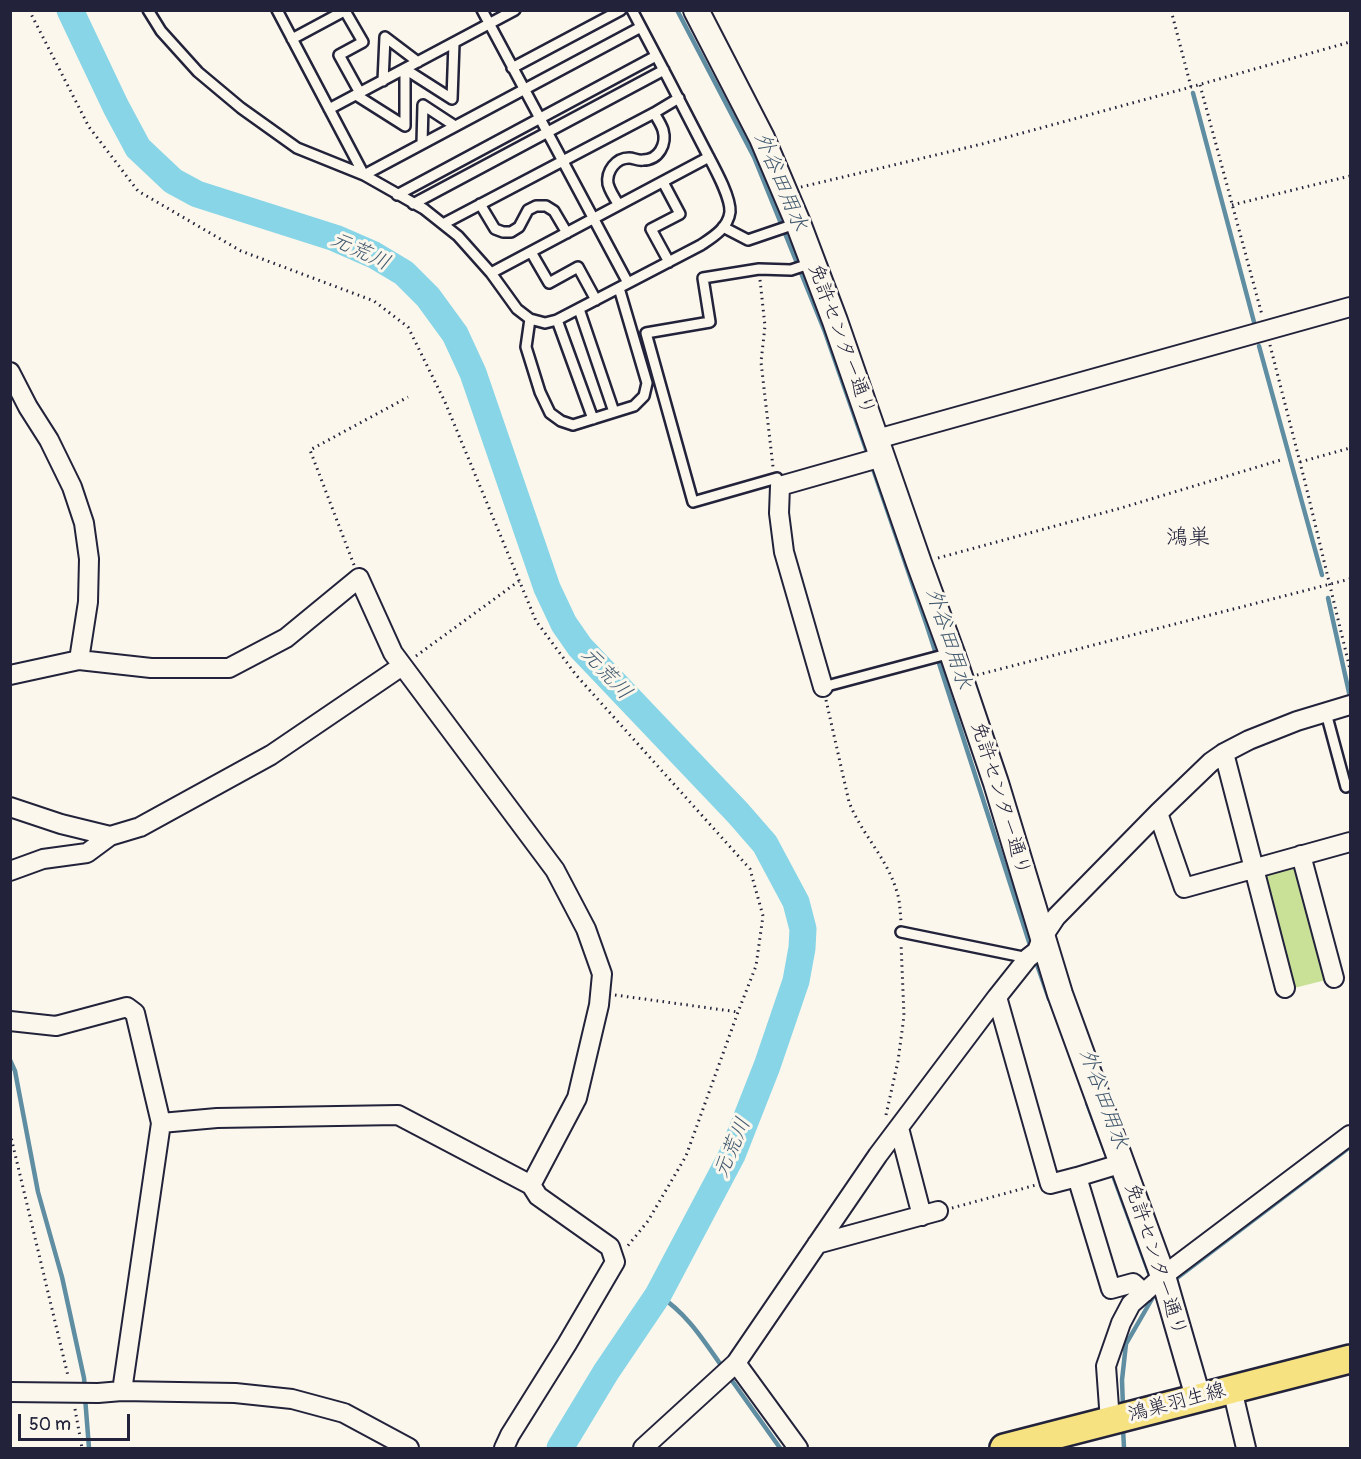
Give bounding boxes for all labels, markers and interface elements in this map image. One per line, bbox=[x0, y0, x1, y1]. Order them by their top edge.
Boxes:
water label: 外谷田用水 bbox=[748, 129, 812, 235]
water label: 元荒川 bbox=[326, 227, 394, 277]
street label: 免許センター通り bbox=[802, 261, 880, 419]
district label: 鴻巣 bbox=[1166, 525, 1210, 551]
water label: 外谷田用水 bbox=[920, 585, 976, 693]
water label: 元荒川 bbox=[575, 642, 637, 706]
street label: 免許センター通り bbox=[965, 719, 1035, 879]
water label: 外谷田用水 bbox=[1073, 1045, 1133, 1153]
water label: 元荒川 bbox=[709, 1114, 757, 1182]
street label: 免許センター通り bbox=[1119, 1180, 1191, 1340]
street label: 鴻巣羽生線 bbox=[1126, 1378, 1228, 1428]
scale bar bbox=[21, 1402, 134, 1440]
text: 50 m bbox=[29, 1413, 71, 1436]

